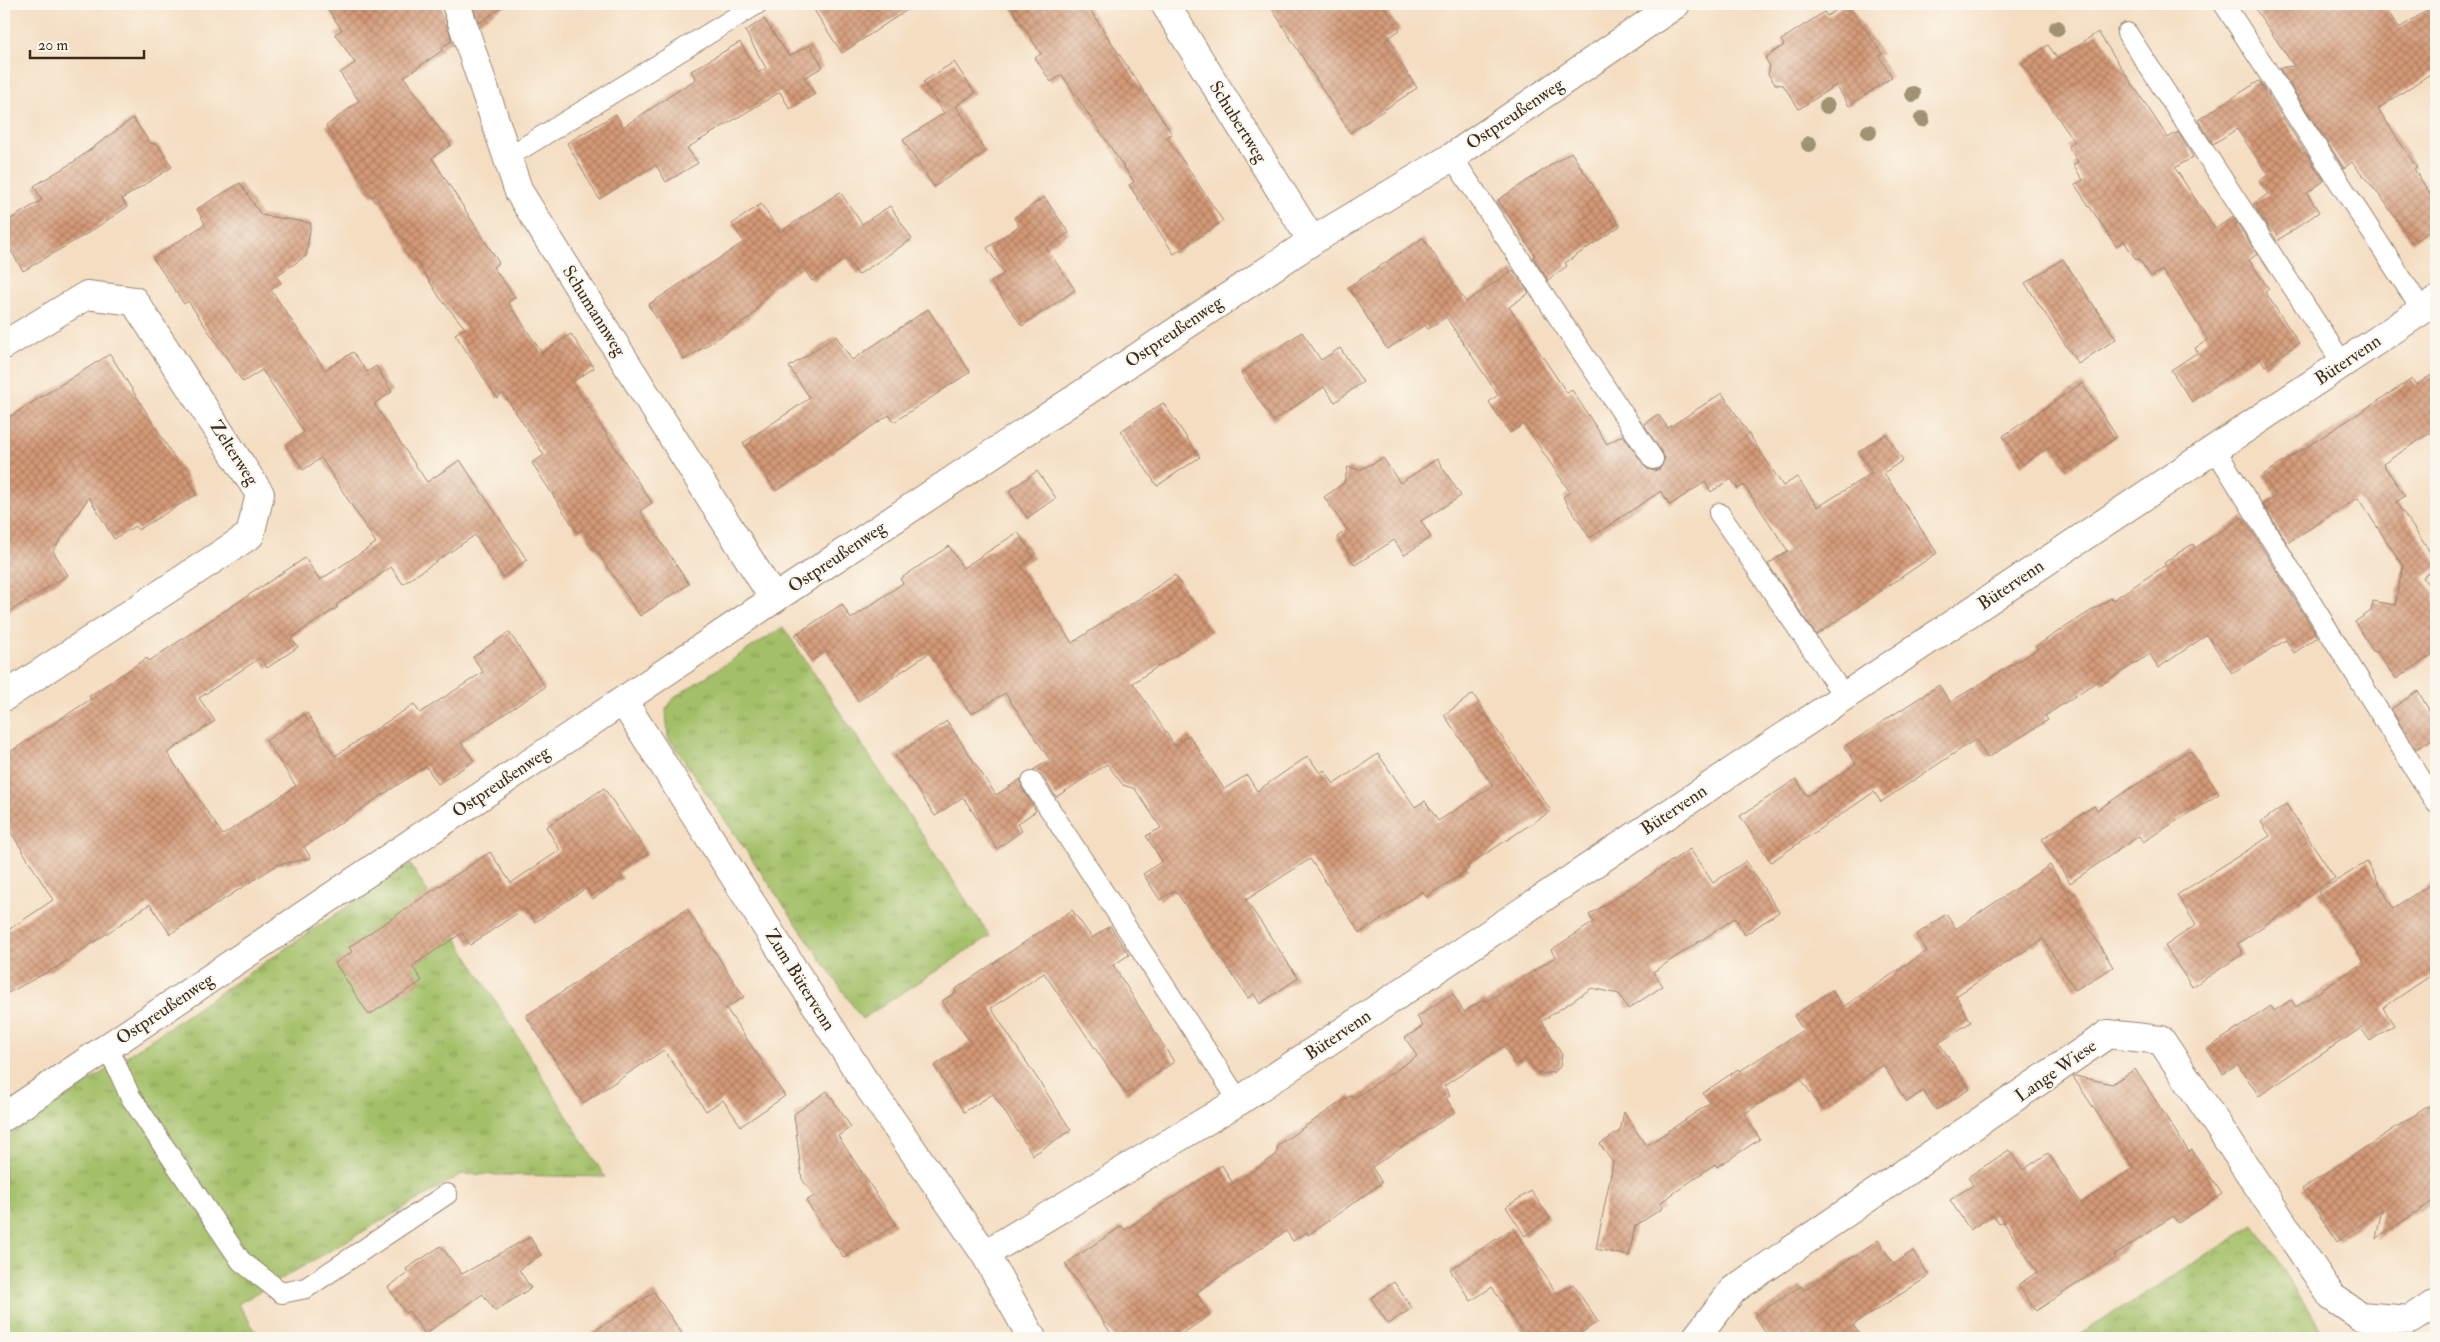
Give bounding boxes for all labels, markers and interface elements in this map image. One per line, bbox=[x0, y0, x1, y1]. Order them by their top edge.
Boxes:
scale bar bbox=[30, 28, 144, 60]
text: 20 m bbox=[38, 36, 68, 55]
street label: Ostpreußenweg bbox=[1462, 72, 1569, 155]
street label: Schubertweg bbox=[1204, 77, 1273, 168]
street label: Schumannweg bbox=[557, 261, 632, 362]
street label: Ostpreußenweg bbox=[1121, 290, 1228, 373]
street label: Bütervenn bbox=[2310, 330, 2386, 390]
street label: Zelterweg bbox=[204, 416, 264, 491]
street label: Ostpreußenweg bbox=[784, 515, 891, 598]
street label: Bütervenn bbox=[1973, 555, 2049, 615]
street label: Ostpreußenweg bbox=[448, 740, 555, 823]
street label: Bütervenn bbox=[1636, 780, 1712, 840]
street label: Zum Bütervenn bbox=[760, 925, 840, 1035]
street label: Ostpreußenweg bbox=[112, 967, 219, 1050]
street label: Bütervenn bbox=[1300, 1005, 1376, 1065]
street label: Lange Wiese bbox=[2011, 1034, 2102, 1107]

